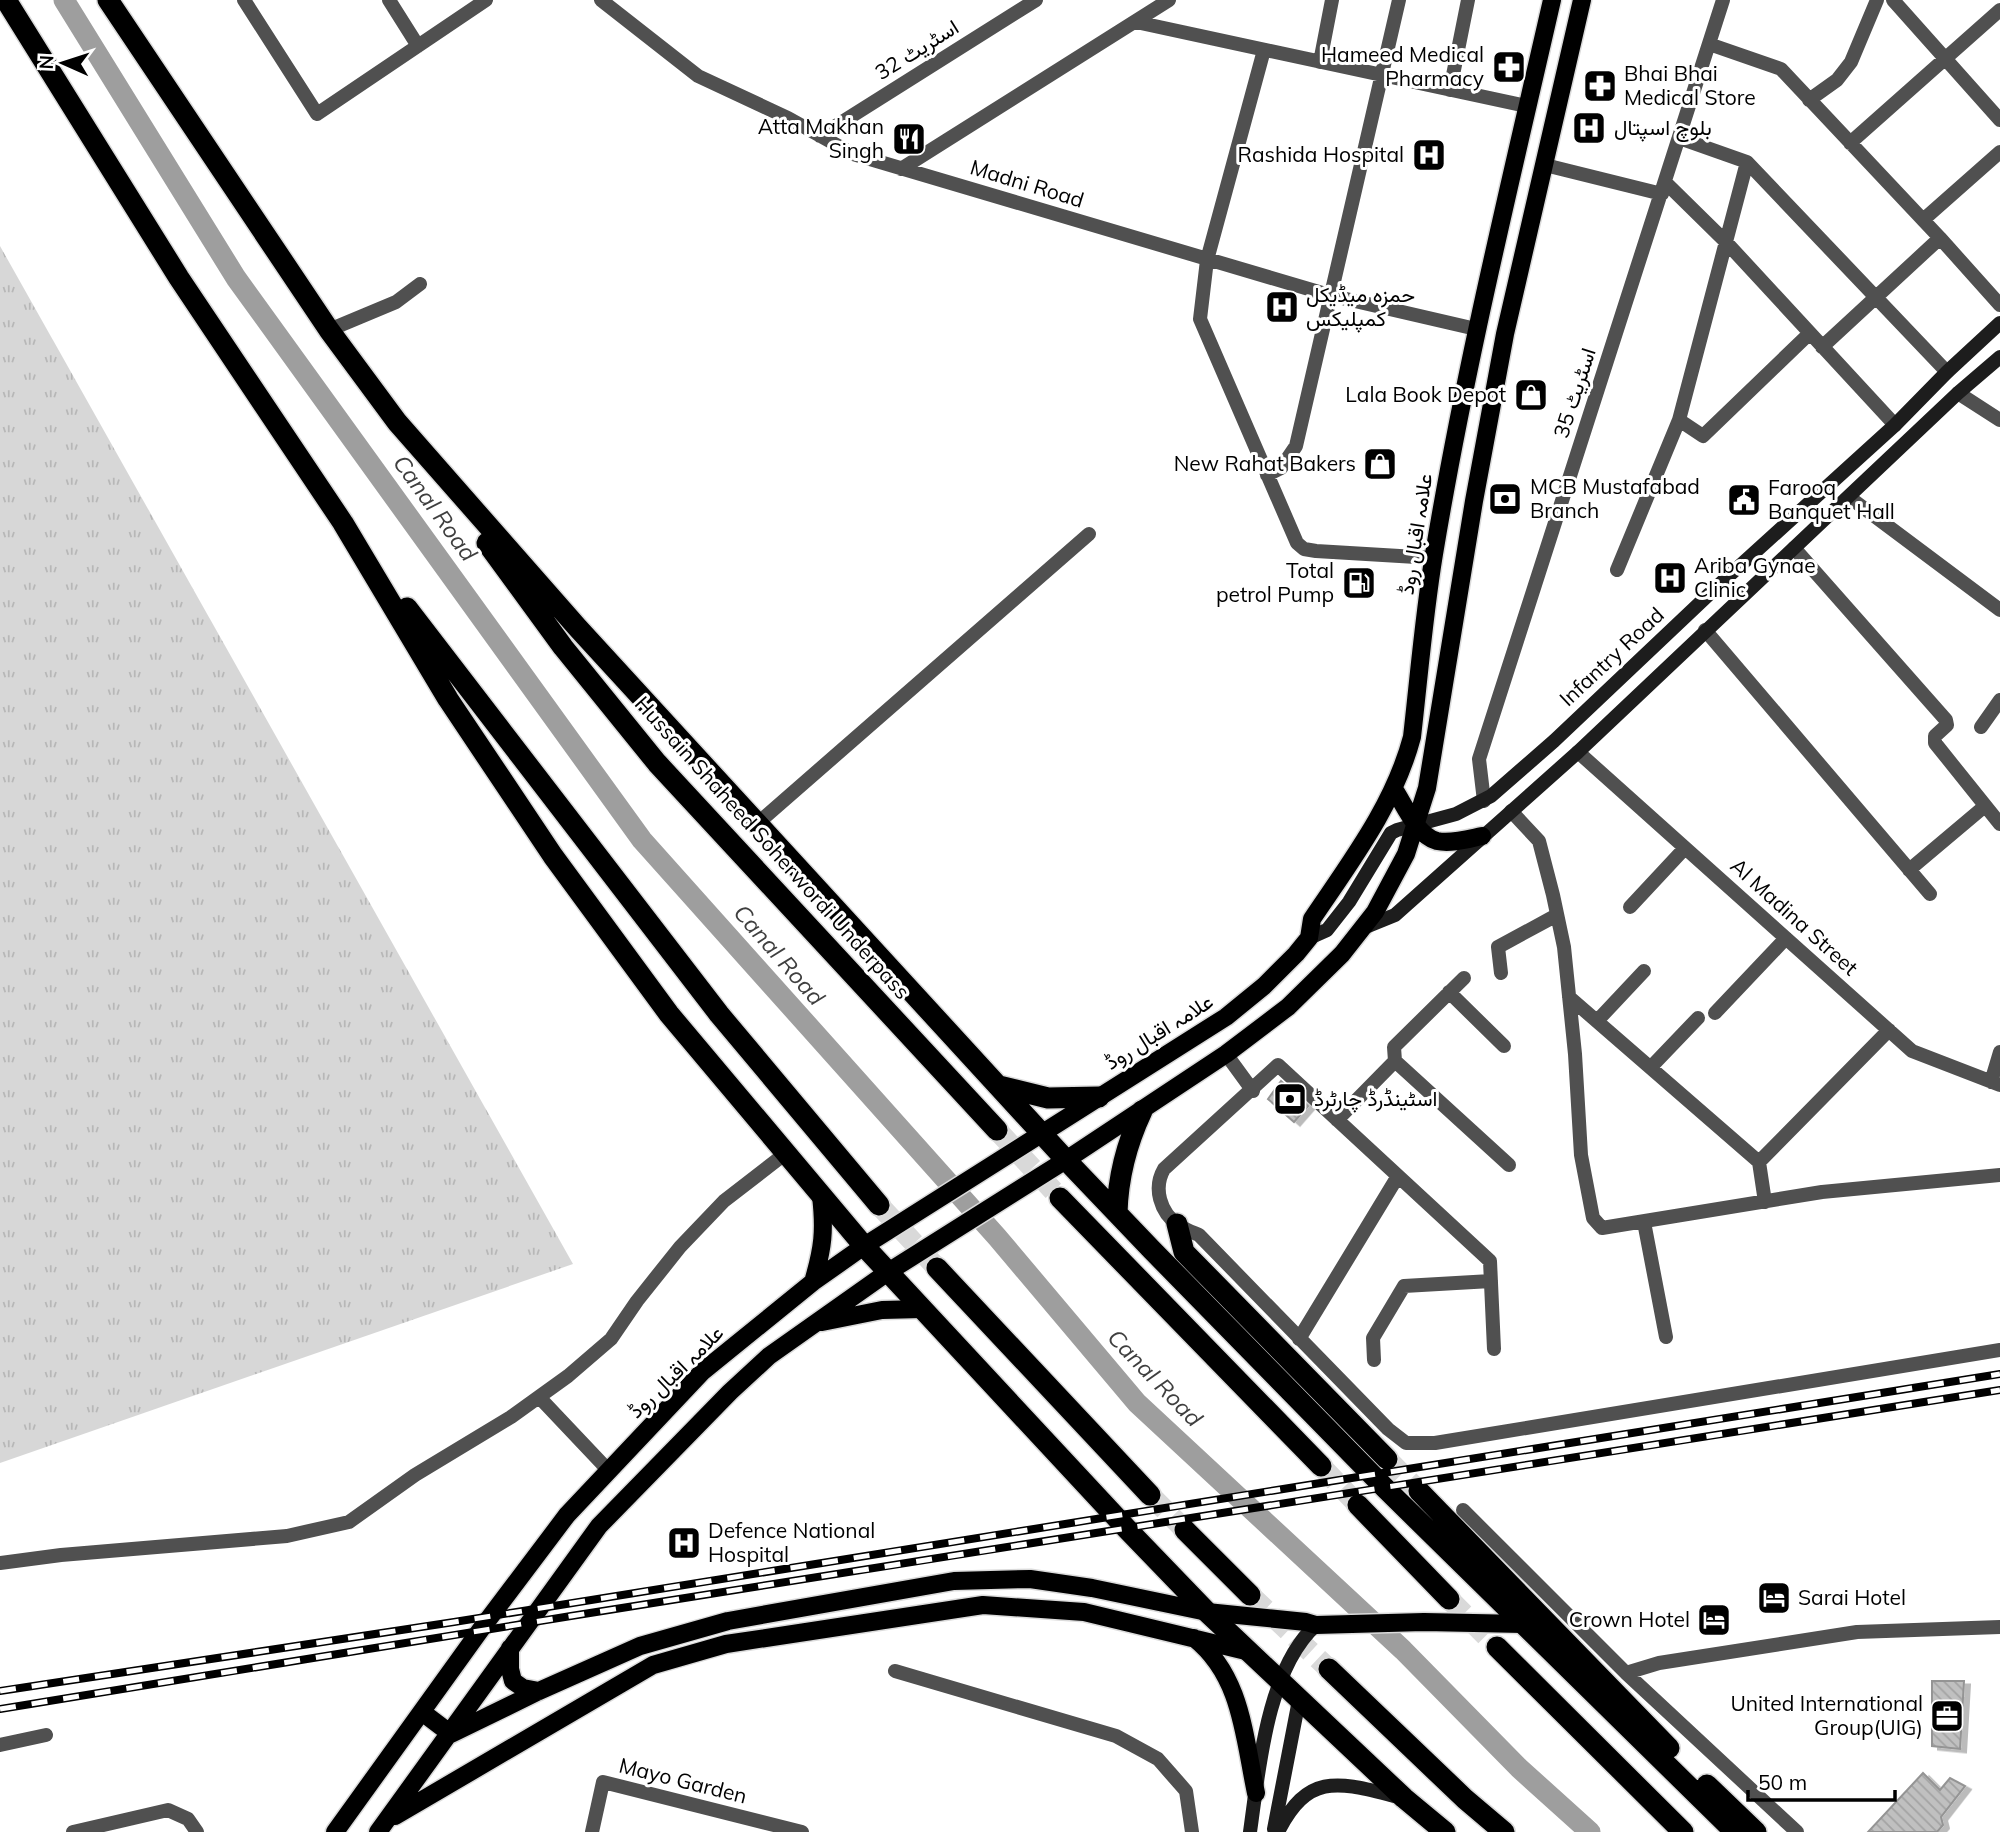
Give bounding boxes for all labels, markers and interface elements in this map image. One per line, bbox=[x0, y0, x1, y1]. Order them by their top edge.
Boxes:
street label: اسٹریٹ 32 bbox=[870, 13, 963, 86]
north arrow bbox=[28, 28, 98, 98]
place label: Hameed Medical Pharmacy bbox=[1321, 41, 1484, 91]
pharmacy icon: Hameed Medical Pharmacy bbox=[1490, 48, 1528, 86]
text: N bbox=[34, 54, 58, 70]
place label: Bhai Bhai Medical Store bbox=[1624, 60, 1756, 110]
pharmacy icon: Bhai Bhai Medical Store bbox=[1581, 67, 1619, 105]
hospital icon: بلوچ اسپتال bbox=[1570, 109, 1608, 147]
place label: Atta Makhan Singh bbox=[758, 113, 884, 163]
place label: بلوچ اسپتال bbox=[1614, 114, 1712, 142]
restaurant icon: Atta Makhan Singh bbox=[890, 120, 928, 158]
hospital icon: Rashida Hospital bbox=[1410, 136, 1448, 174]
place label: Rashida Hospital bbox=[1237, 141, 1404, 167]
street label: Madni Road bbox=[967, 153, 1087, 213]
place label: حمزہ میڈیکل کمپلیکس bbox=[1306, 281, 1415, 333]
hospital icon: حمزہ میڈیکل کمپلیکس bbox=[1263, 288, 1301, 326]
street label: اسٹریٹ 35 bbox=[1547, 344, 1602, 441]
shop icon: Lala Book Depot bbox=[1512, 376, 1550, 414]
place label: Lala Book Depot bbox=[1345, 381, 1506, 407]
shop icon: New Rahat Bakers bbox=[1361, 445, 1399, 483]
water label: Canal Road bbox=[387, 449, 484, 567]
place label: New Rahat Bakers bbox=[1174, 450, 1356, 476]
street label: علامہ اقبال روڈ bbox=[1393, 471, 1438, 597]
place label: MCB Mustafabad Branch bbox=[1530, 473, 1700, 523]
place label: Farooq Banquet Hall bbox=[1768, 474, 1895, 524]
bank icon: MCB Mustafabad Branch bbox=[1486, 480, 1524, 518]
public building icon: Farooq Banquet Hall bbox=[1725, 481, 1763, 519]
place label: Ariba Gynae Clinic bbox=[1694, 552, 1816, 602]
place label: Total petrol Pump bbox=[1216, 557, 1334, 607]
hospital icon: Ariba Gynae Clinic bbox=[1651, 559, 1689, 597]
fuel station icon: Total petrol Pump bbox=[1340, 564, 1378, 602]
street label: Infantry Road bbox=[1554, 601, 1669, 711]
street label: Hussain Shaheed Soherwordi Underpass bbox=[630, 690, 916, 1004]
street label: Al Madina Street bbox=[1726, 852, 1864, 980]
water label: Canal Road bbox=[728, 898, 831, 1011]
street label: علامہ اقبال روڈ bbox=[1100, 988, 1218, 1075]
bank icon: اسٹینڈرڈ چارٹرڈ bbox=[1271, 1080, 1309, 1118]
place label: اسٹینڈرڈ چارٹرڈ bbox=[1314, 1085, 1437, 1113]
street label: علامہ اقبال روڈ bbox=[622, 1319, 729, 1424]
water label: Canal Road bbox=[1102, 1323, 1209, 1433]
place label: Defence National Hospital bbox=[708, 1517, 875, 1567]
hospital icon: Defence National Hospital bbox=[665, 1524, 703, 1562]
hotel icon: Sarai Hotel bbox=[1755, 1579, 1793, 1617]
place label: Sarai Hotel bbox=[1798, 1584, 1906, 1610]
hotel icon: Crown Hotel bbox=[1695, 1601, 1733, 1639]
place label: Crown Hotel bbox=[1569, 1606, 1690, 1632]
place label: United International Group(UIG) bbox=[1730, 1690, 1923, 1740]
office icon: United International Group(UIG) bbox=[1928, 1697, 1966, 1735]
street label: Mayo Garden bbox=[617, 1752, 750, 1808]
scale bar bbox=[1748, 1758, 1895, 1802]
text: 50 m bbox=[1758, 1769, 1807, 1795]

